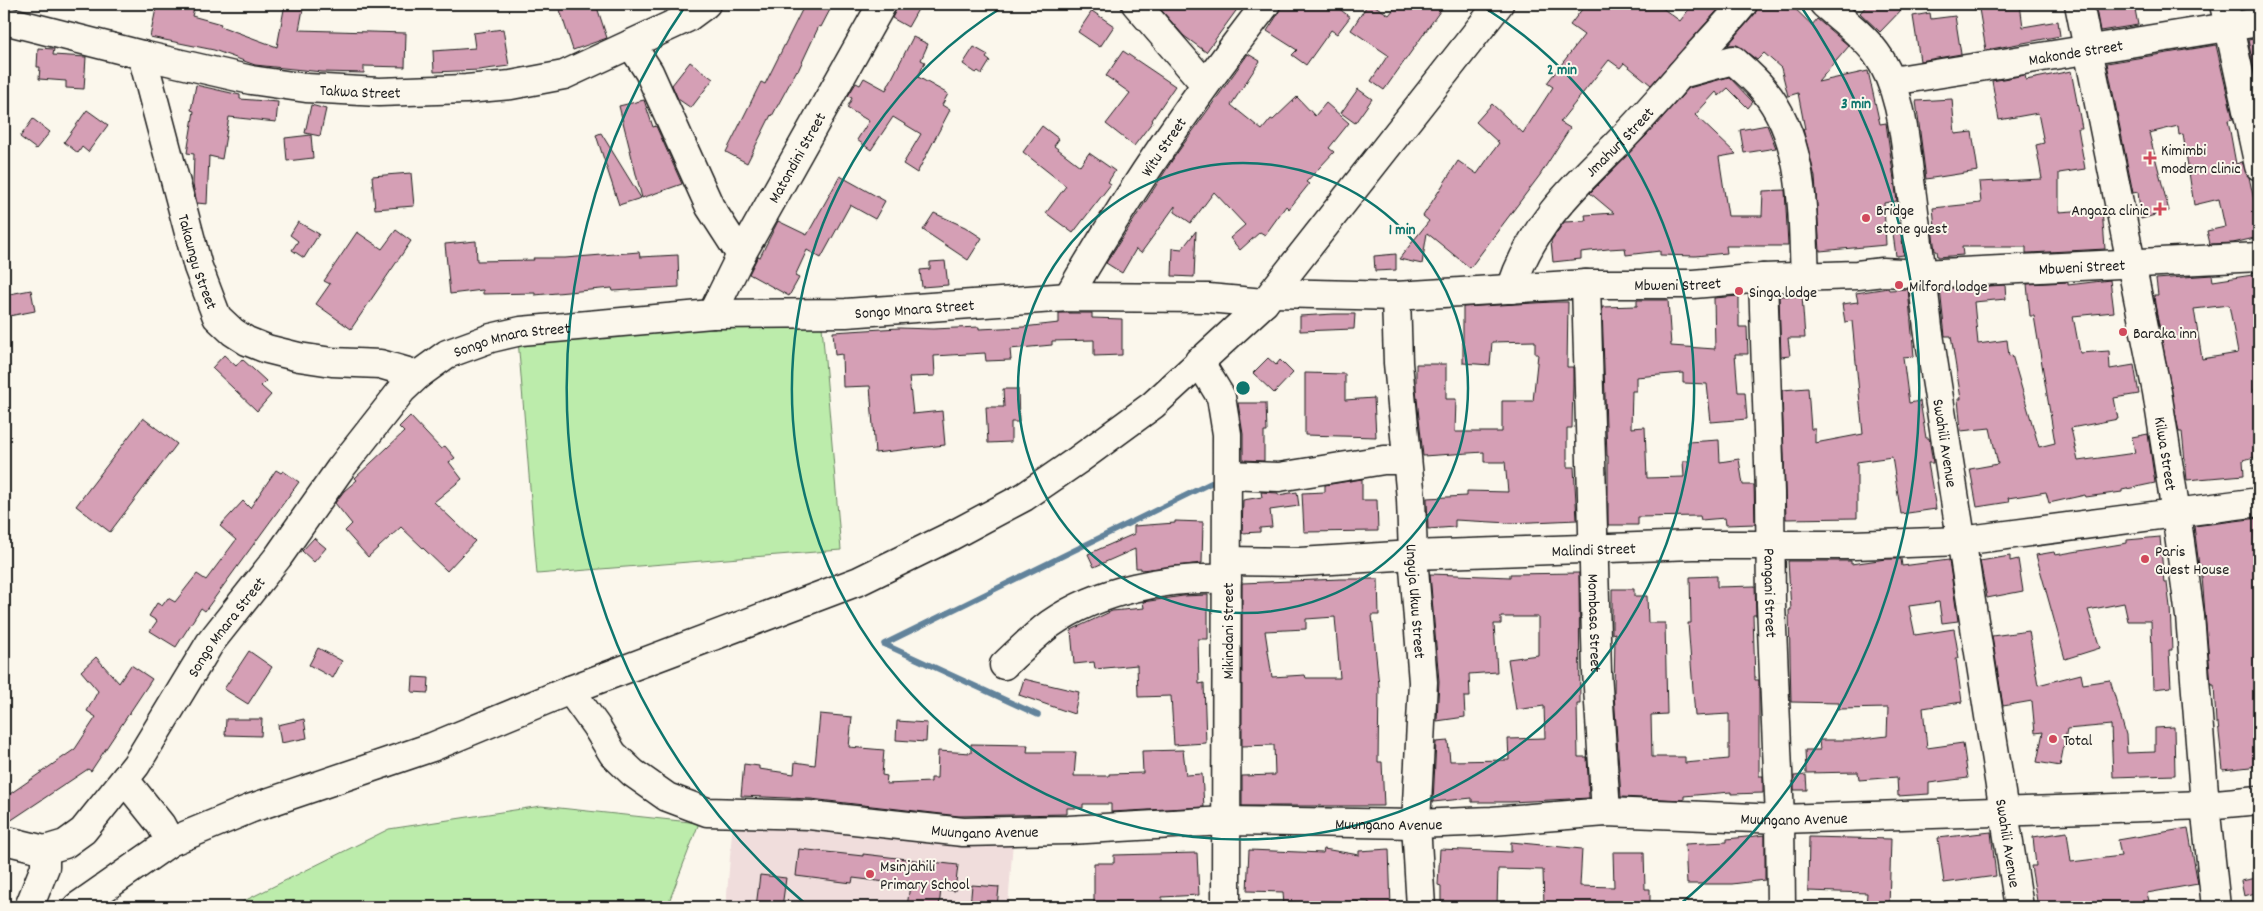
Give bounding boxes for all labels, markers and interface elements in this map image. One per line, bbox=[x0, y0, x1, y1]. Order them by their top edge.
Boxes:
street label: Makonde Street bbox=[2027, 35, 2125, 73]
text: 2 min bbox=[1547, 60, 1577, 82]
street label: Takwa Street bbox=[319, 80, 401, 106]
text: 3 min bbox=[1841, 94, 1871, 116]
street label: Jmahuri Street bbox=[1581, 103, 1661, 183]
street label: Matondini Street bbox=[763, 109, 833, 208]
street label: Witu Street bbox=[1136, 113, 1193, 182]
place label: Kimimbi modern clinic bbox=[2161, 140, 2241, 181]
marker: Kimimbi modern clinic bbox=[2143, 151, 2157, 165]
place label: Bridge stone guest bbox=[1876, 200, 1948, 241]
place label: Angaza clinic bbox=[2071, 200, 2149, 223]
marker: Angaza clinic bbox=[2153, 202, 2167, 216]
street label: Takaungu Street bbox=[171, 212, 222, 313]
marker: Bridge stone guest bbox=[1860, 212, 1872, 224]
text: 1 min bbox=[1389, 220, 1415, 242]
street label: Mbweni Street bbox=[2038, 255, 2126, 282]
street label: Mbweni Street bbox=[1634, 273, 1722, 298]
place label: Milford lodge bbox=[1909, 276, 1987, 299]
marker: Milford lodge bbox=[1893, 279, 1905, 291]
place label: Singa lodge bbox=[1749, 282, 1817, 305]
marker: Singa lodge bbox=[1733, 285, 1745, 297]
street label: Songo Mnara Street bbox=[854, 295, 975, 326]
street label: Songo Mnara Street bbox=[451, 318, 571, 365]
place label: Baraka inn bbox=[2133, 323, 2197, 346]
marker: Baraka inn bbox=[2117, 326, 2129, 338]
centre of rings bbox=[1234, 379, 1252, 397]
street label: Swahili Avenue bbox=[1925, 397, 1962, 489]
street label: Kilwa Street bbox=[2147, 415, 2181, 493]
street label: Malindi Street bbox=[1551, 538, 1636, 564]
place label: Paris Guest House bbox=[2155, 541, 2229, 582]
street label: Unguja Ukuu Street bbox=[1399, 543, 1430, 660]
street label: Pangani Street bbox=[1756, 548, 1781, 638]
marker: Paris Guest House bbox=[2139, 553, 2151, 565]
street label: Songo Mnara Street bbox=[183, 573, 272, 682]
street label: Mombasa Street bbox=[1580, 573, 1606, 673]
street label: Mikindani Street bbox=[1218, 582, 1241, 680]
place label: Total bbox=[2063, 730, 2092, 753]
marker: Total bbox=[2047, 733, 2059, 745]
street label: Swahili Avenue bbox=[1988, 798, 2025, 889]
street label: Muungano Avenue bbox=[1740, 808, 1848, 833]
street label: Muungano Avenue bbox=[1335, 814, 1443, 838]
street label: Muungano Avenue bbox=[930, 820, 1039, 846]
place label: Msinjahili Primary School bbox=[880, 856, 970, 897]
marker: Msinjahili Primary School bbox=[864, 868, 876, 880]

